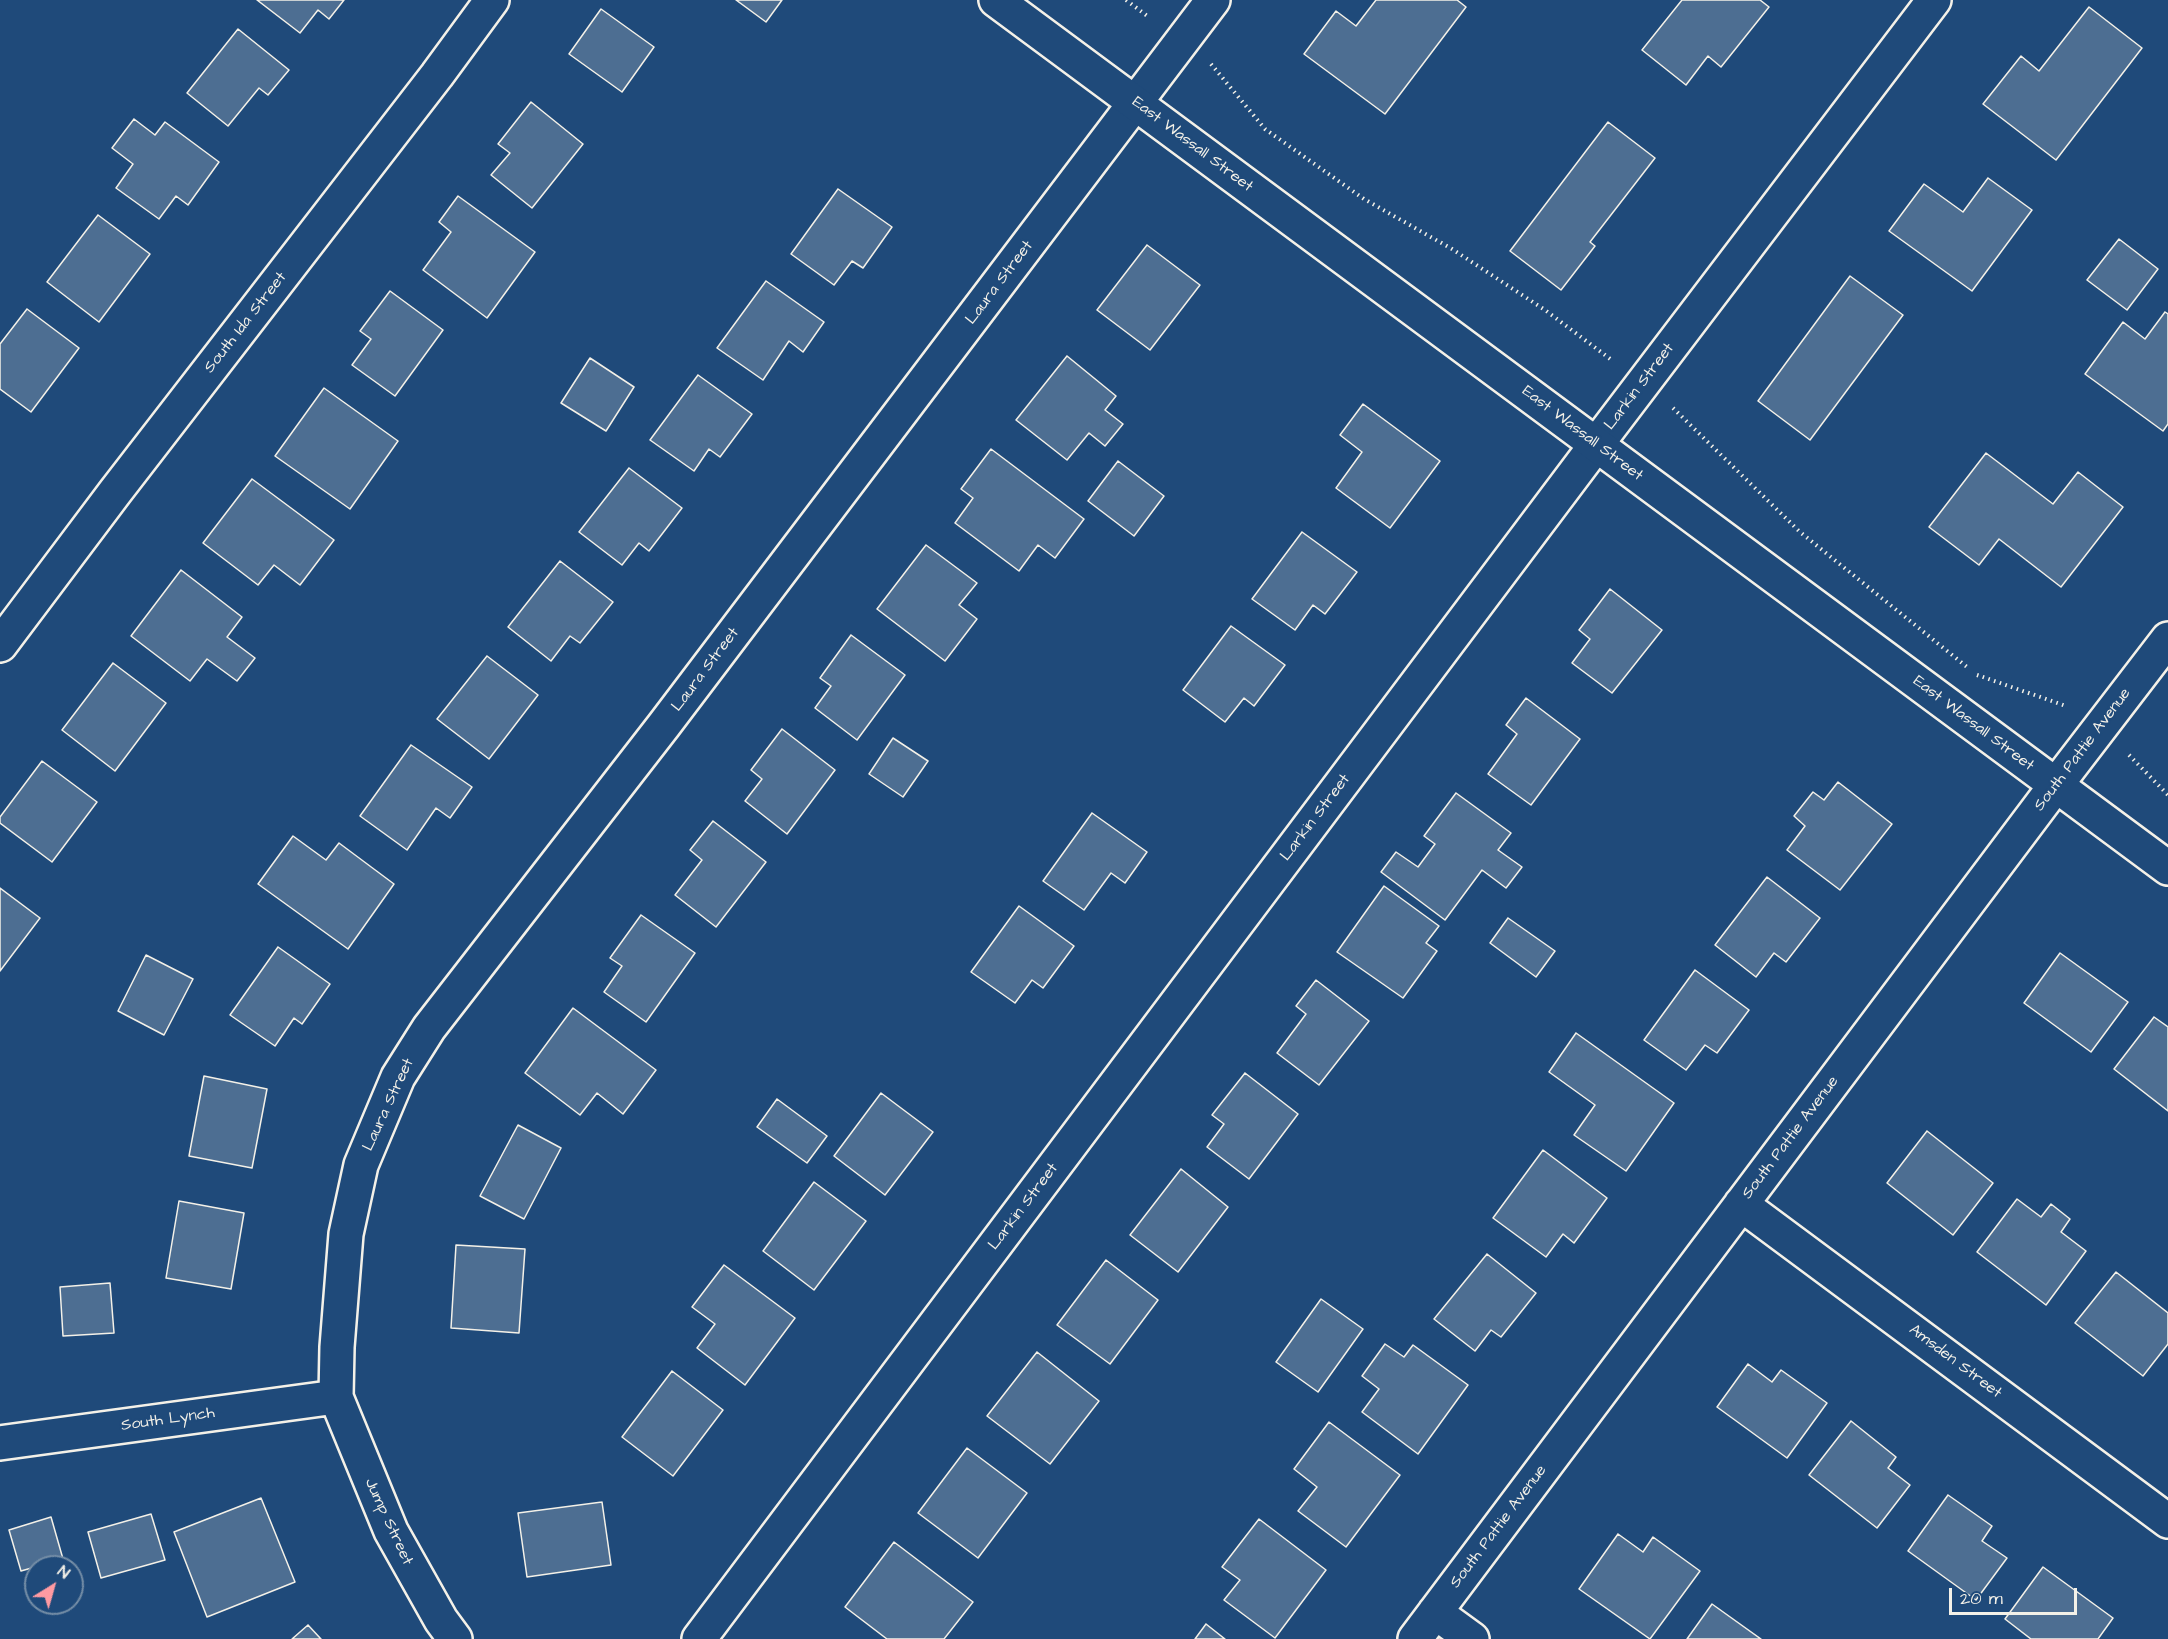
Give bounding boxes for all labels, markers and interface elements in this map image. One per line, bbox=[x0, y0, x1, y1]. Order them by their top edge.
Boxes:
street label: East Wassall Street bbox=[1128, 93, 1256, 197]
street label: Laura Street bbox=[962, 237, 1038, 329]
street label: South Ida Street bbox=[201, 269, 291, 377]
street label: Larkin Street bbox=[1601, 340, 1679, 434]
street label: East Wassall Street bbox=[1518, 382, 1646, 486]
street label: Laura Street bbox=[668, 624, 744, 716]
street label: East Wassall Street bbox=[1909, 672, 2037, 776]
street label: South Pattie Avenue bbox=[2031, 685, 2135, 815]
street label: Larkin Street bbox=[1277, 771, 1355, 865]
street label: Laura Street bbox=[359, 1056, 419, 1154]
street label: South Pattie Avenue bbox=[1739, 1073, 1843, 1203]
street label: Larkin Street bbox=[985, 1160, 1063, 1254]
street label: Amsden Street bbox=[1905, 1321, 2005, 1403]
street label: South Lynch bbox=[120, 1404, 216, 1436]
street label: South Pattie Avenue bbox=[1447, 1462, 1551, 1592]
street label: Jump Street bbox=[359, 1475, 417, 1569]
north arrow bbox=[24, 1555, 84, 1615]
text: N bbox=[53, 1560, 74, 1584]
scale bar bbox=[1952, 1576, 2080, 1614]
text: 20 m bbox=[1960, 1586, 2003, 1611]

